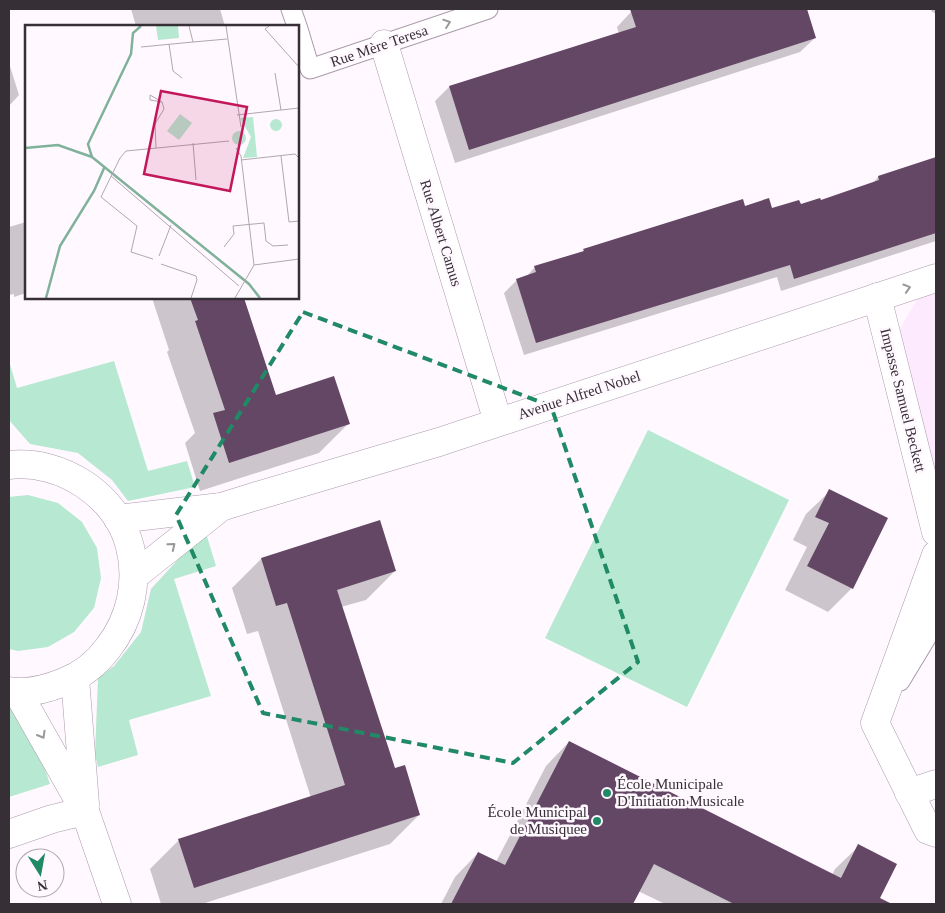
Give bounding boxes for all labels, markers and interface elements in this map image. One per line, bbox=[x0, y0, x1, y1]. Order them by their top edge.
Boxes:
one-way arrow bbox=[442, 19, 450, 29]
street label: Rue Mère Teresa bbox=[328, 22, 430, 70]
inset map bbox=[25, 25, 299, 299]
street label: Rue Albert Camus bbox=[417, 178, 465, 288]
one-way arrow bbox=[902, 283, 910, 293]
street label: Impasse Samuel Beckett bbox=[877, 327, 929, 474]
street label: Avenue Alfred Nobel bbox=[516, 368, 642, 422]
one-way arrow bbox=[166, 542, 175, 551]
one-way arrow bbox=[36, 730, 46, 739]
place label: École Municipale D'Initiation Musicale bbox=[617, 776, 745, 809]
marker: École Municipale D'Initiation Musicale bbox=[601, 787, 613, 799]
place label: École Municipal de Musiquee bbox=[487, 804, 587, 837]
marker: École Municipal de Musiquee bbox=[591, 815, 603, 827]
north arrow bbox=[15, 848, 65, 898]
text: N bbox=[36, 877, 49, 894]

